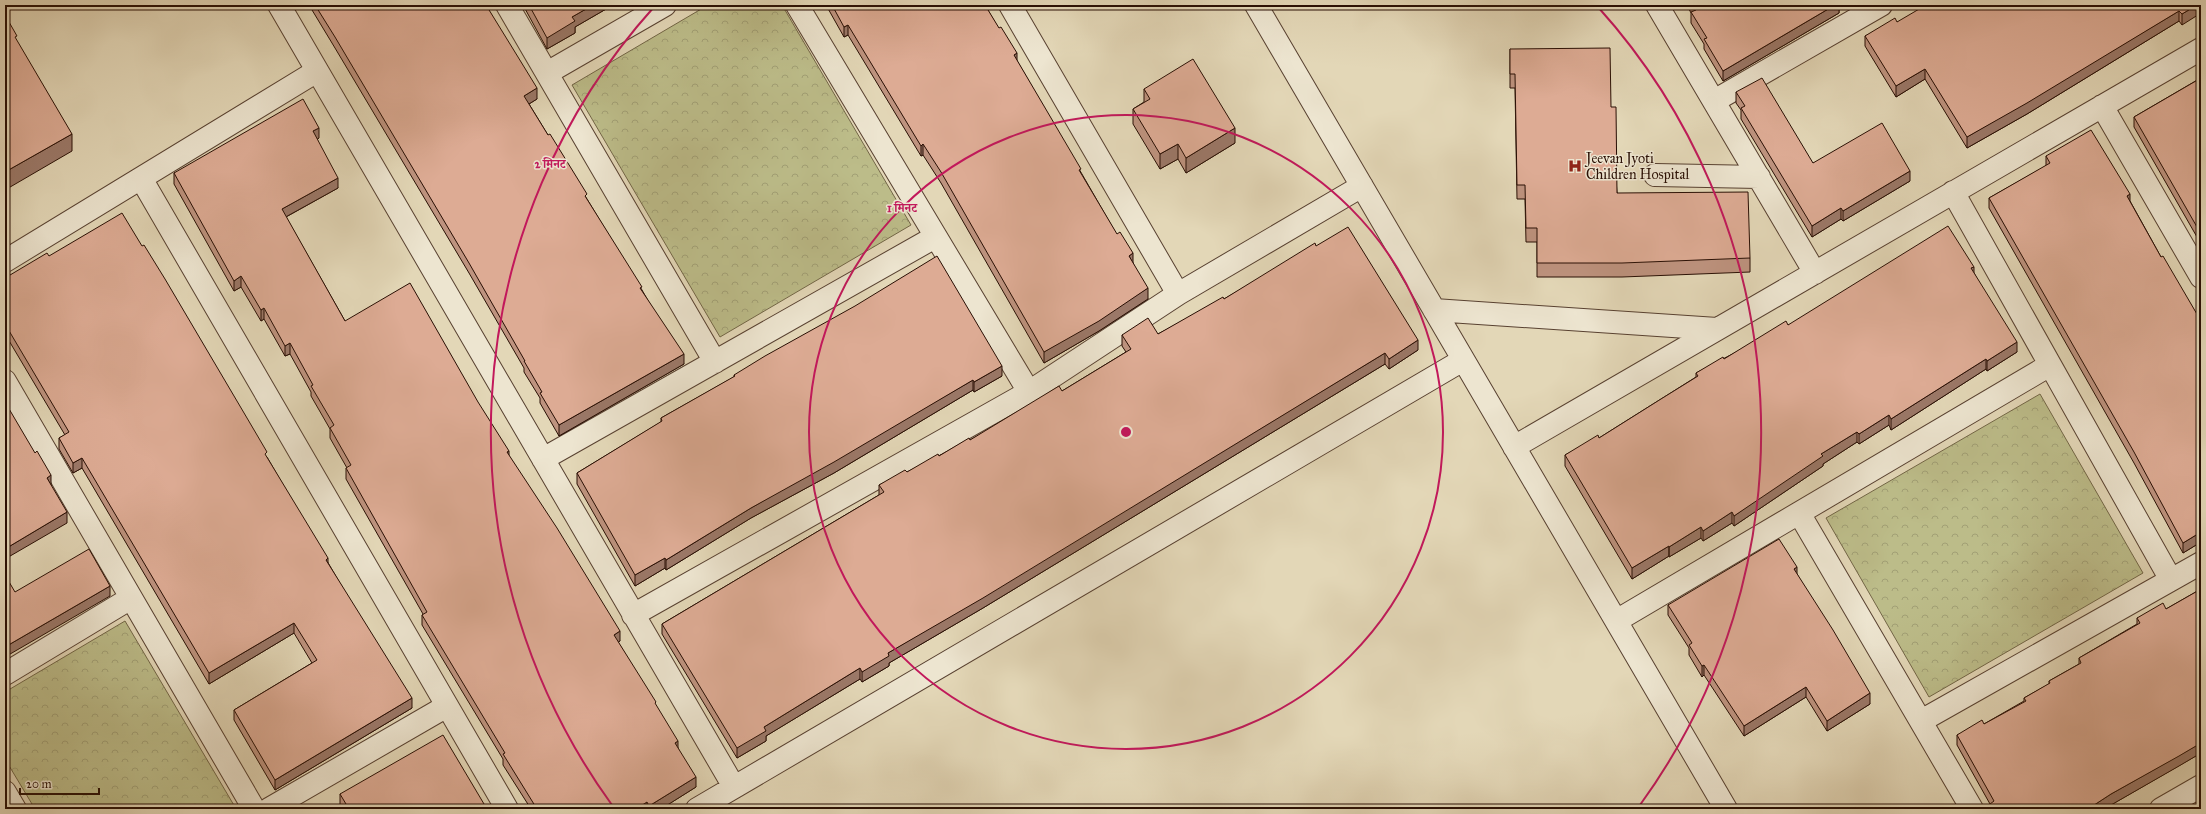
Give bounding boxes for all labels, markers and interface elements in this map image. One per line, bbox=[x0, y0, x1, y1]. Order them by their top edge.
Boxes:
place label: Jeevan Jyoti Children Hospital bbox=[1584, 150, 1689, 183]
text: 2 मिनट bbox=[534, 157, 567, 171]
hospital icon: Jeevan Jyoti Children Hospital bbox=[1567, 158, 1583, 174]
text: 1 मिनट bbox=[887, 201, 918, 215]
centre of rings bbox=[1119, 425, 1133, 439]
scale bar bbox=[20, 770, 99, 796]
text: 20 m bbox=[26, 777, 52, 791]

